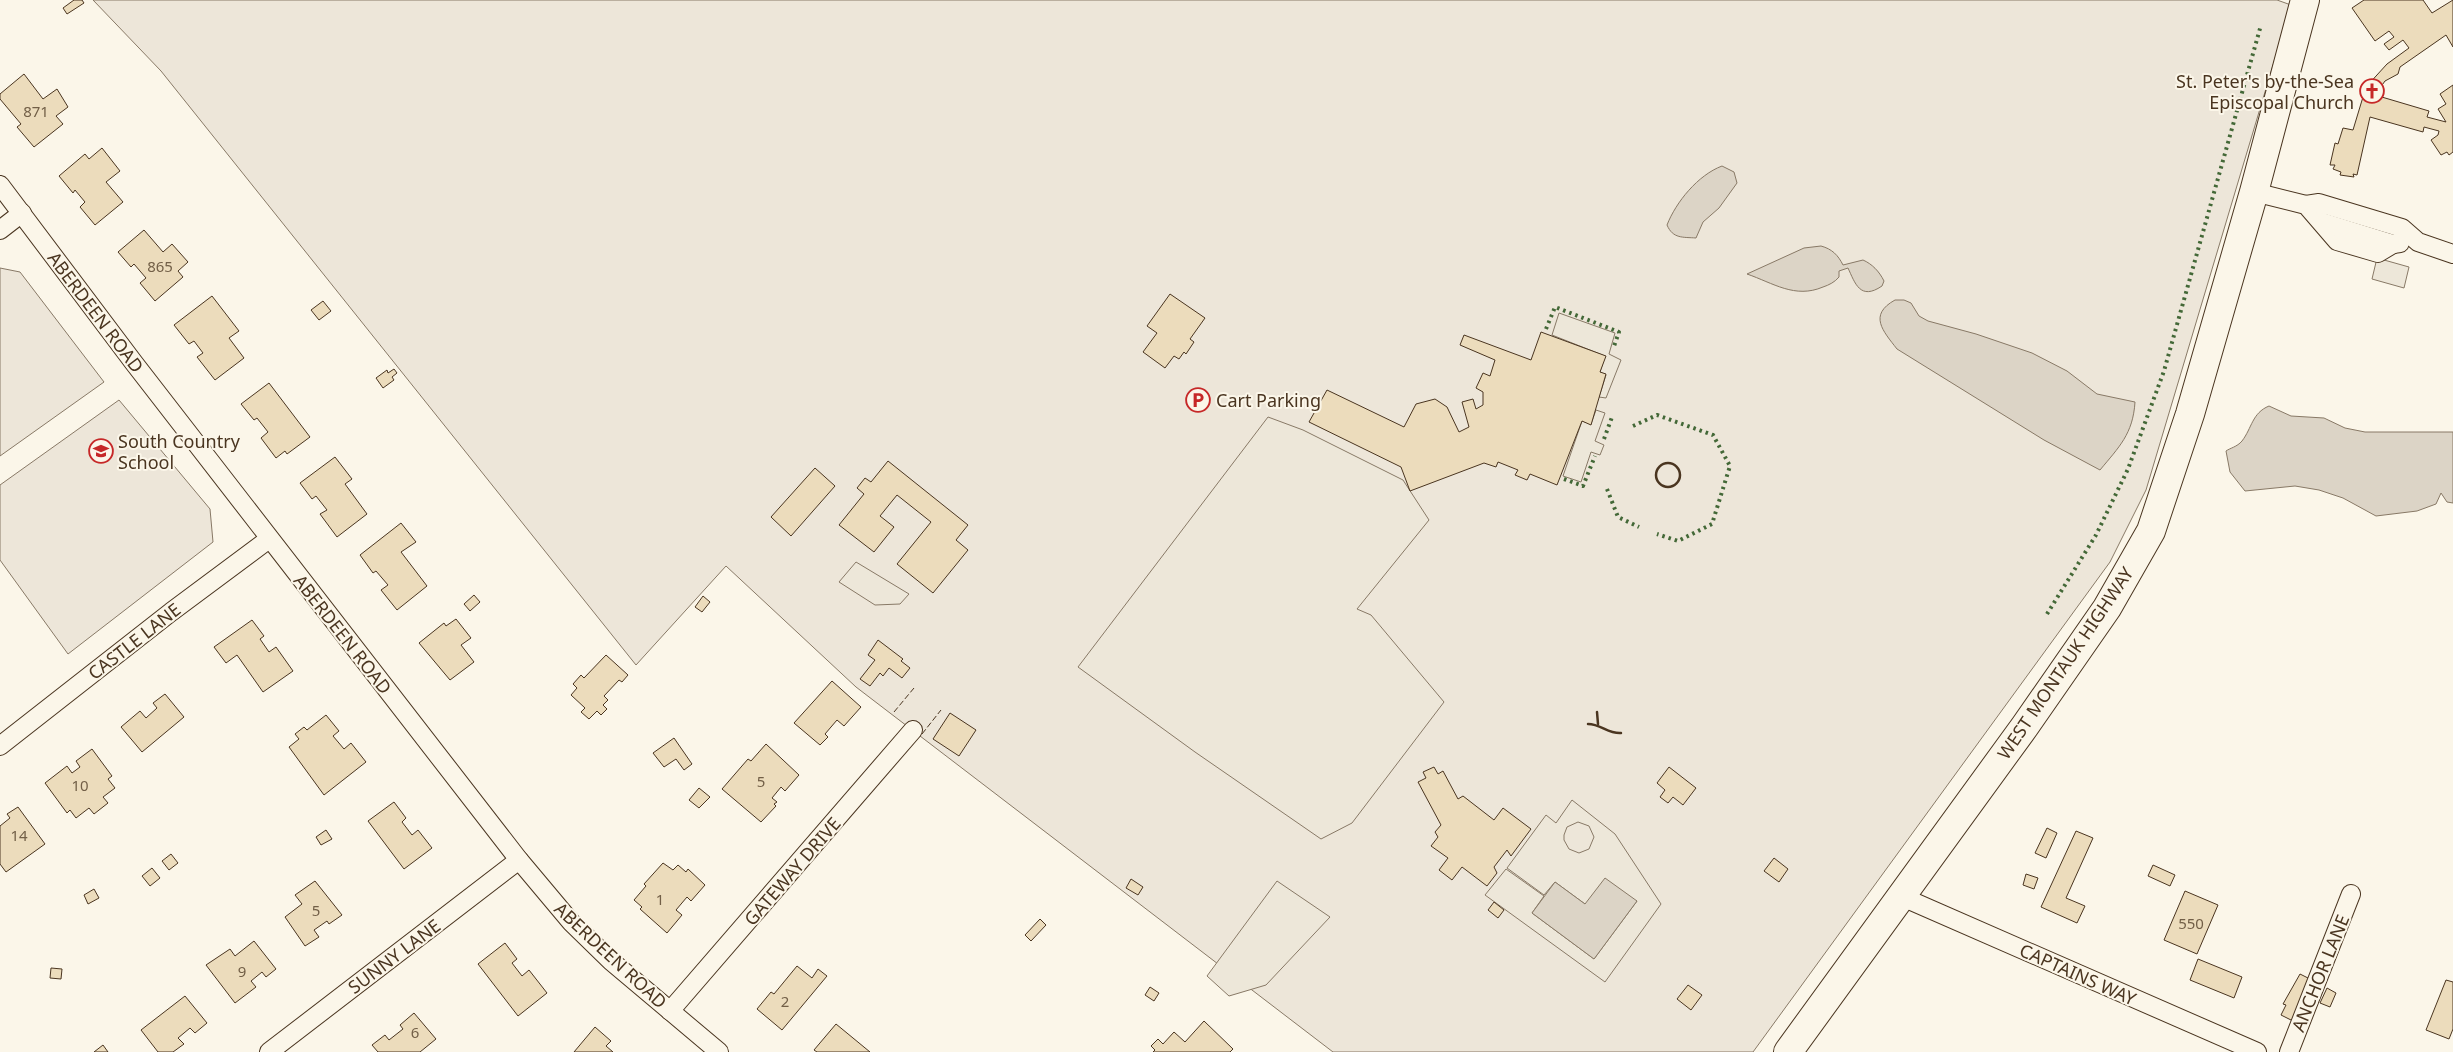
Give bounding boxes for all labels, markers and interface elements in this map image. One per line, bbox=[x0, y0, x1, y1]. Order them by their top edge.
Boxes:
place label: St. Peter's by-the-Sea Episcopal Church bbox=[2176, 69, 2354, 114]
church icon: St. Peter's by-the-Sea Episcopal Church bbox=[2359, 78, 2385, 104]
house number: 871 bbox=[23, 101, 49, 121]
street label: ABERDEEN ROAD bbox=[43, 247, 149, 377]
house number: 865 bbox=[147, 256, 173, 276]
parking icon: Cart Parking bbox=[1185, 387, 1211, 413]
place label: Cart Parking bbox=[1216, 388, 1321, 412]
place label: South Country School bbox=[118, 429, 241, 474]
school or university icon: South Country School bbox=[88, 438, 114, 464]
street label: WEST MONTAUK HIGHWAY bbox=[1992, 561, 2139, 764]
street label: ABERDEEN ROAD bbox=[289, 569, 397, 699]
street label: CASTLE LANE bbox=[83, 597, 185, 685]
house number: 5 bbox=[757, 771, 765, 791]
house number: 10 bbox=[71, 775, 89, 795]
street label: GATEWAY DRIVE bbox=[738, 812, 846, 930]
house number: 14 bbox=[10, 825, 28, 845]
house number: 1 bbox=[656, 889, 664, 909]
street label: ABERDEEN ROAD bbox=[550, 897, 672, 1013]
house number: 5 bbox=[312, 900, 320, 920]
street label: ANCHOR LANE bbox=[2286, 911, 2354, 1035]
street label: SUNNY LANE bbox=[343, 913, 445, 999]
house number: 550 bbox=[2178, 913, 2204, 933]
street label: CAPTAINS WAY bbox=[2016, 938, 2141, 1011]
house number: 9 bbox=[238, 961, 246, 981]
house number: 2 bbox=[781, 991, 789, 1011]
house number: 6 bbox=[411, 1022, 419, 1042]

